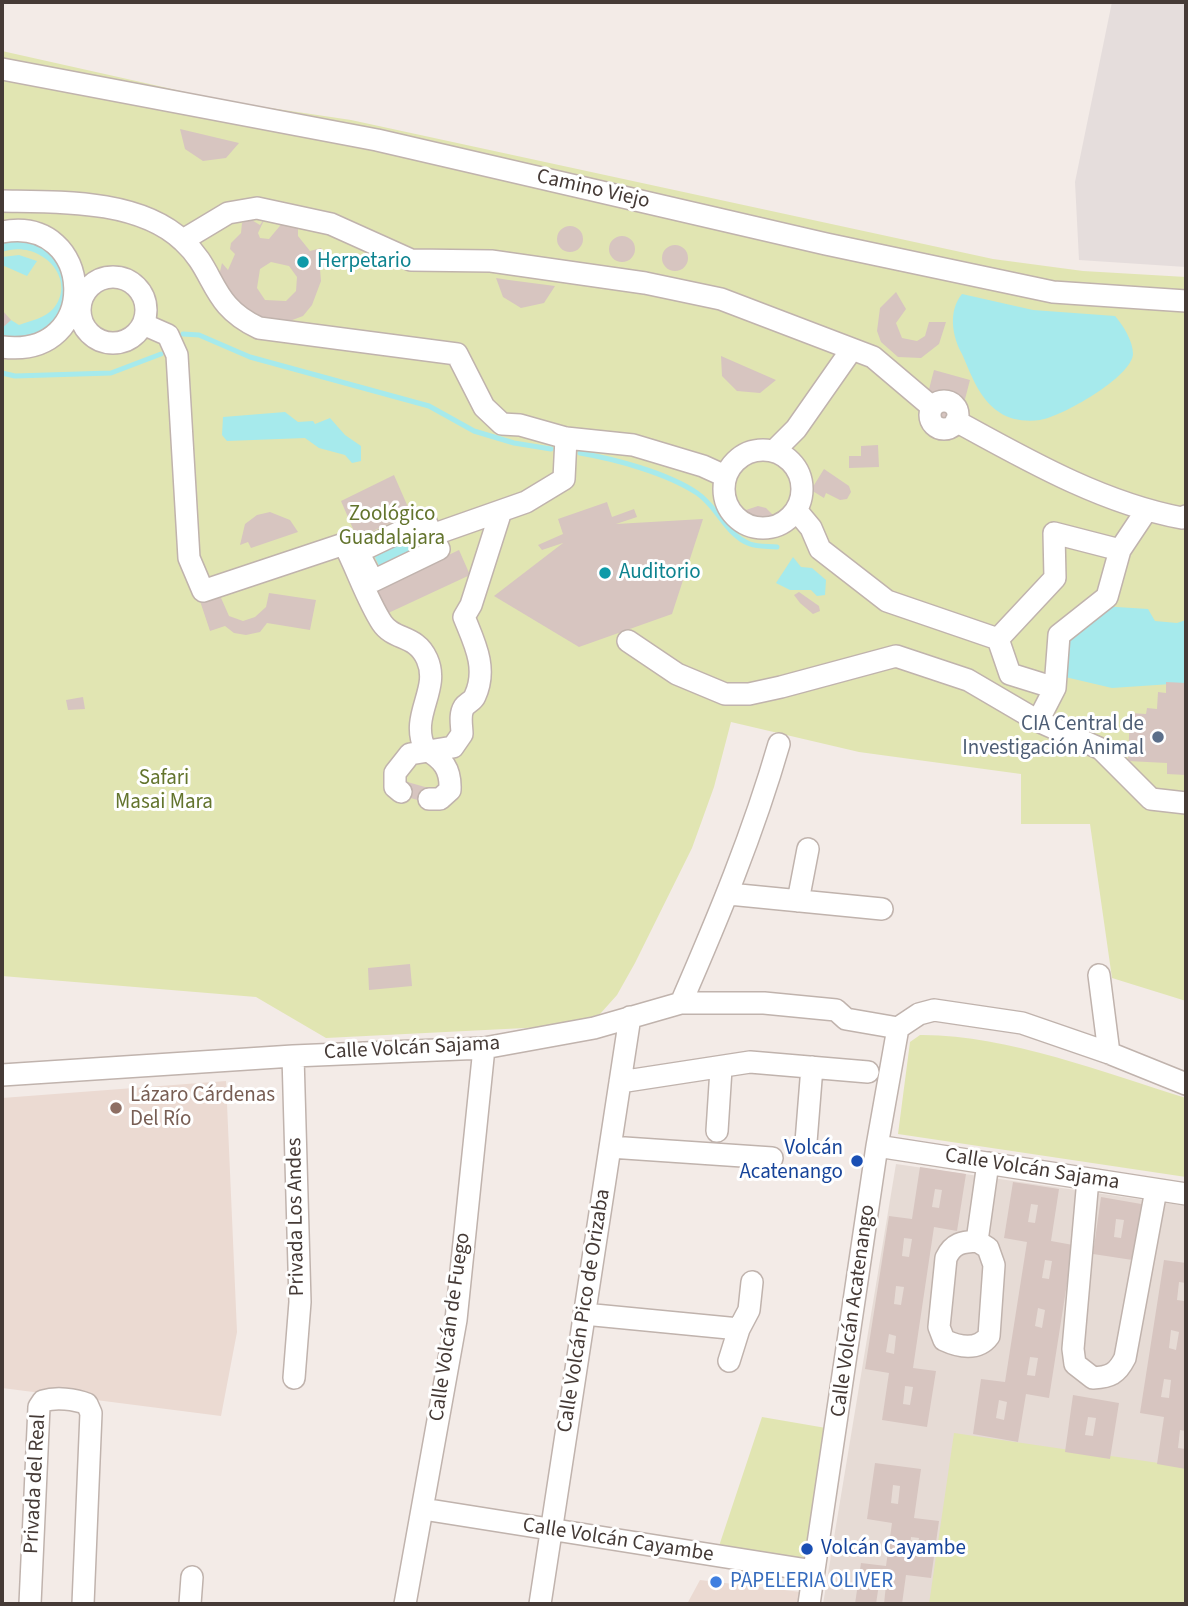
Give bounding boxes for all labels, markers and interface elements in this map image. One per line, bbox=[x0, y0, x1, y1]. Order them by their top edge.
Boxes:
street label: Camino Viejo bbox=[534, 165, 652, 215]
place label: Herpetario bbox=[317, 249, 411, 275]
marker: Herpetario bbox=[295, 254, 311, 270]
park label: Zoológico Guadalajara bbox=[339, 502, 445, 552]
place label: Auditorio bbox=[619, 560, 701, 586]
marker: Auditorio bbox=[597, 565, 613, 581]
place label: CIA Central de Investigación Animal bbox=[962, 712, 1144, 762]
marker: CIA Central de Investigación Animal bbox=[1150, 729, 1166, 745]
park label: Safari Masai Mara bbox=[115, 766, 213, 816]
street label: Calle Volcán Sajama bbox=[323, 1032, 501, 1066]
place label: Lázaro Cárdenas Del Río bbox=[130, 1083, 275, 1133]
marker: Lázaro Cárdenas Del Río bbox=[108, 1100, 124, 1116]
place label: Volcán Acatenango bbox=[739, 1136, 843, 1186]
street label: Privada Los Andes bbox=[283, 1137, 311, 1297]
street label: Calle Volcán Sajama bbox=[943, 1144, 1121, 1196]
marker: Volcán Acatenango bbox=[849, 1153, 865, 1169]
street label: Calle Volcán Pico de Orizaba bbox=[553, 1187, 617, 1435]
street label: Calle Volcán Acatenango bbox=[827, 1203, 881, 1419]
street label: Calle Volcán de Fuego bbox=[425, 1231, 477, 1423]
street label: Privada del Real bbox=[20, 1413, 52, 1555]
street label: Calle Volcán Cayambe bbox=[521, 1513, 715, 1569]
place label: Volcán Cayambe bbox=[821, 1536, 966, 1562]
marker: Volcán Cayambe bbox=[799, 1541, 815, 1557]
place label: PAPELERIA OLIVER bbox=[730, 1569, 893, 1595]
marker: PAPELERIA OLIVER bbox=[708, 1574, 724, 1590]

